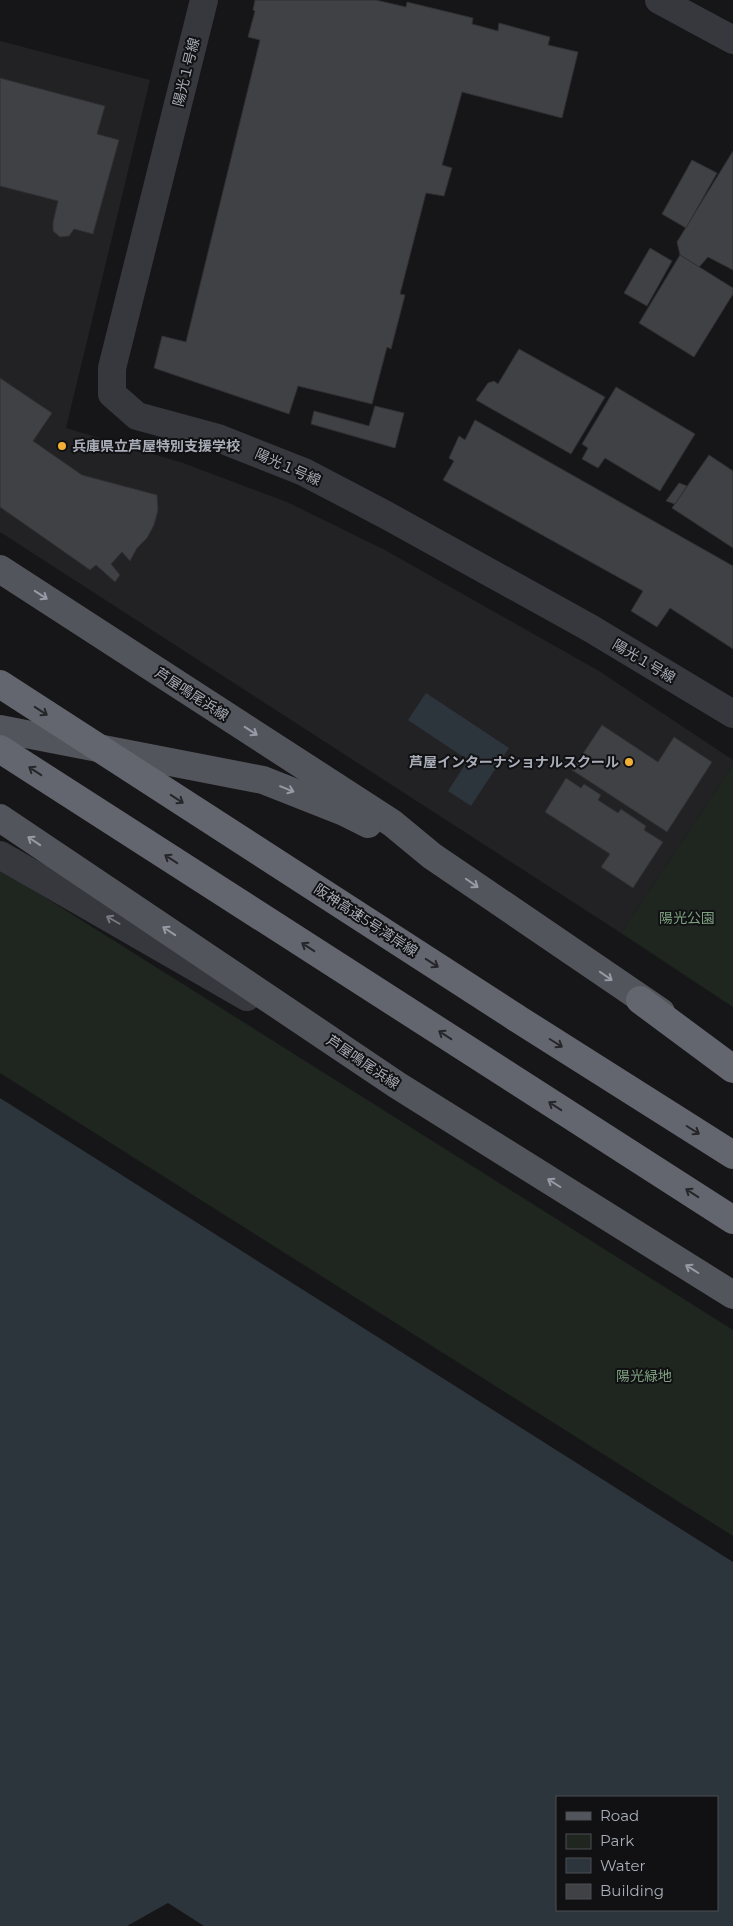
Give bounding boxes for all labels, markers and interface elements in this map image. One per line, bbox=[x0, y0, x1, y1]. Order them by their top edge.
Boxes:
street label: 陽光１号線 bbox=[169, 36, 203, 108]
place label: 兵庫県立芦屋特別支援学校 bbox=[72, 437, 240, 455]
marker: 兵庫県立芦屋特別支援学校 bbox=[56, 440, 68, 452]
street label: 陽光１号線 bbox=[252, 445, 324, 489]
one-way arrow bbox=[34, 590, 48, 601]
street label: 陽光１号線 bbox=[609, 635, 679, 687]
street label: 芦屋鳴尾浜線 bbox=[152, 664, 232, 724]
one-way arrow bbox=[34, 705, 48, 716]
one-way arrow bbox=[243, 726, 257, 736]
place label: 芦屋インターナショナルスクール bbox=[409, 753, 619, 771]
marker: 芦屋インターナショナルスクール bbox=[623, 756, 635, 768]
one-way arrow bbox=[28, 766, 42, 776]
one-way arrow bbox=[279, 785, 294, 795]
one-way arrow bbox=[170, 794, 184, 804]
one-way arrow bbox=[27, 836, 41, 846]
one-way arrow bbox=[165, 854, 179, 864]
one-way arrow bbox=[465, 878, 479, 889]
street label: 阪神高速5号湾岸線 bbox=[311, 880, 421, 960]
park label: 陽光公園 bbox=[659, 909, 715, 927]
one-way arrow bbox=[105, 915, 120, 925]
one-way arrow bbox=[162, 926, 176, 937]
one-way arrow bbox=[301, 942, 315, 952]
one-way arrow bbox=[424, 958, 438, 968]
one-way arrow bbox=[598, 971, 612, 981]
one-way arrow bbox=[438, 1030, 452, 1040]
street label: 芦屋鳴尾浜線 bbox=[323, 1031, 403, 1093]
one-way arrow bbox=[549, 1038, 563, 1048]
one-way arrow bbox=[548, 1101, 562, 1111]
one-way arrow bbox=[686, 1125, 700, 1135]
one-way arrow bbox=[547, 1178, 561, 1188]
one-way arrow bbox=[685, 1188, 699, 1199]
one-way arrow bbox=[685, 1264, 699, 1274]
park label: 陽光緑地 bbox=[616, 1367, 672, 1385]
legend bbox=[556, 1796, 718, 1911]
text: Road bbox=[600, 1806, 639, 1825]
text: Park bbox=[600, 1831, 634, 1850]
text: Water bbox=[600, 1856, 646, 1875]
text: Building bbox=[600, 1881, 664, 1900]

